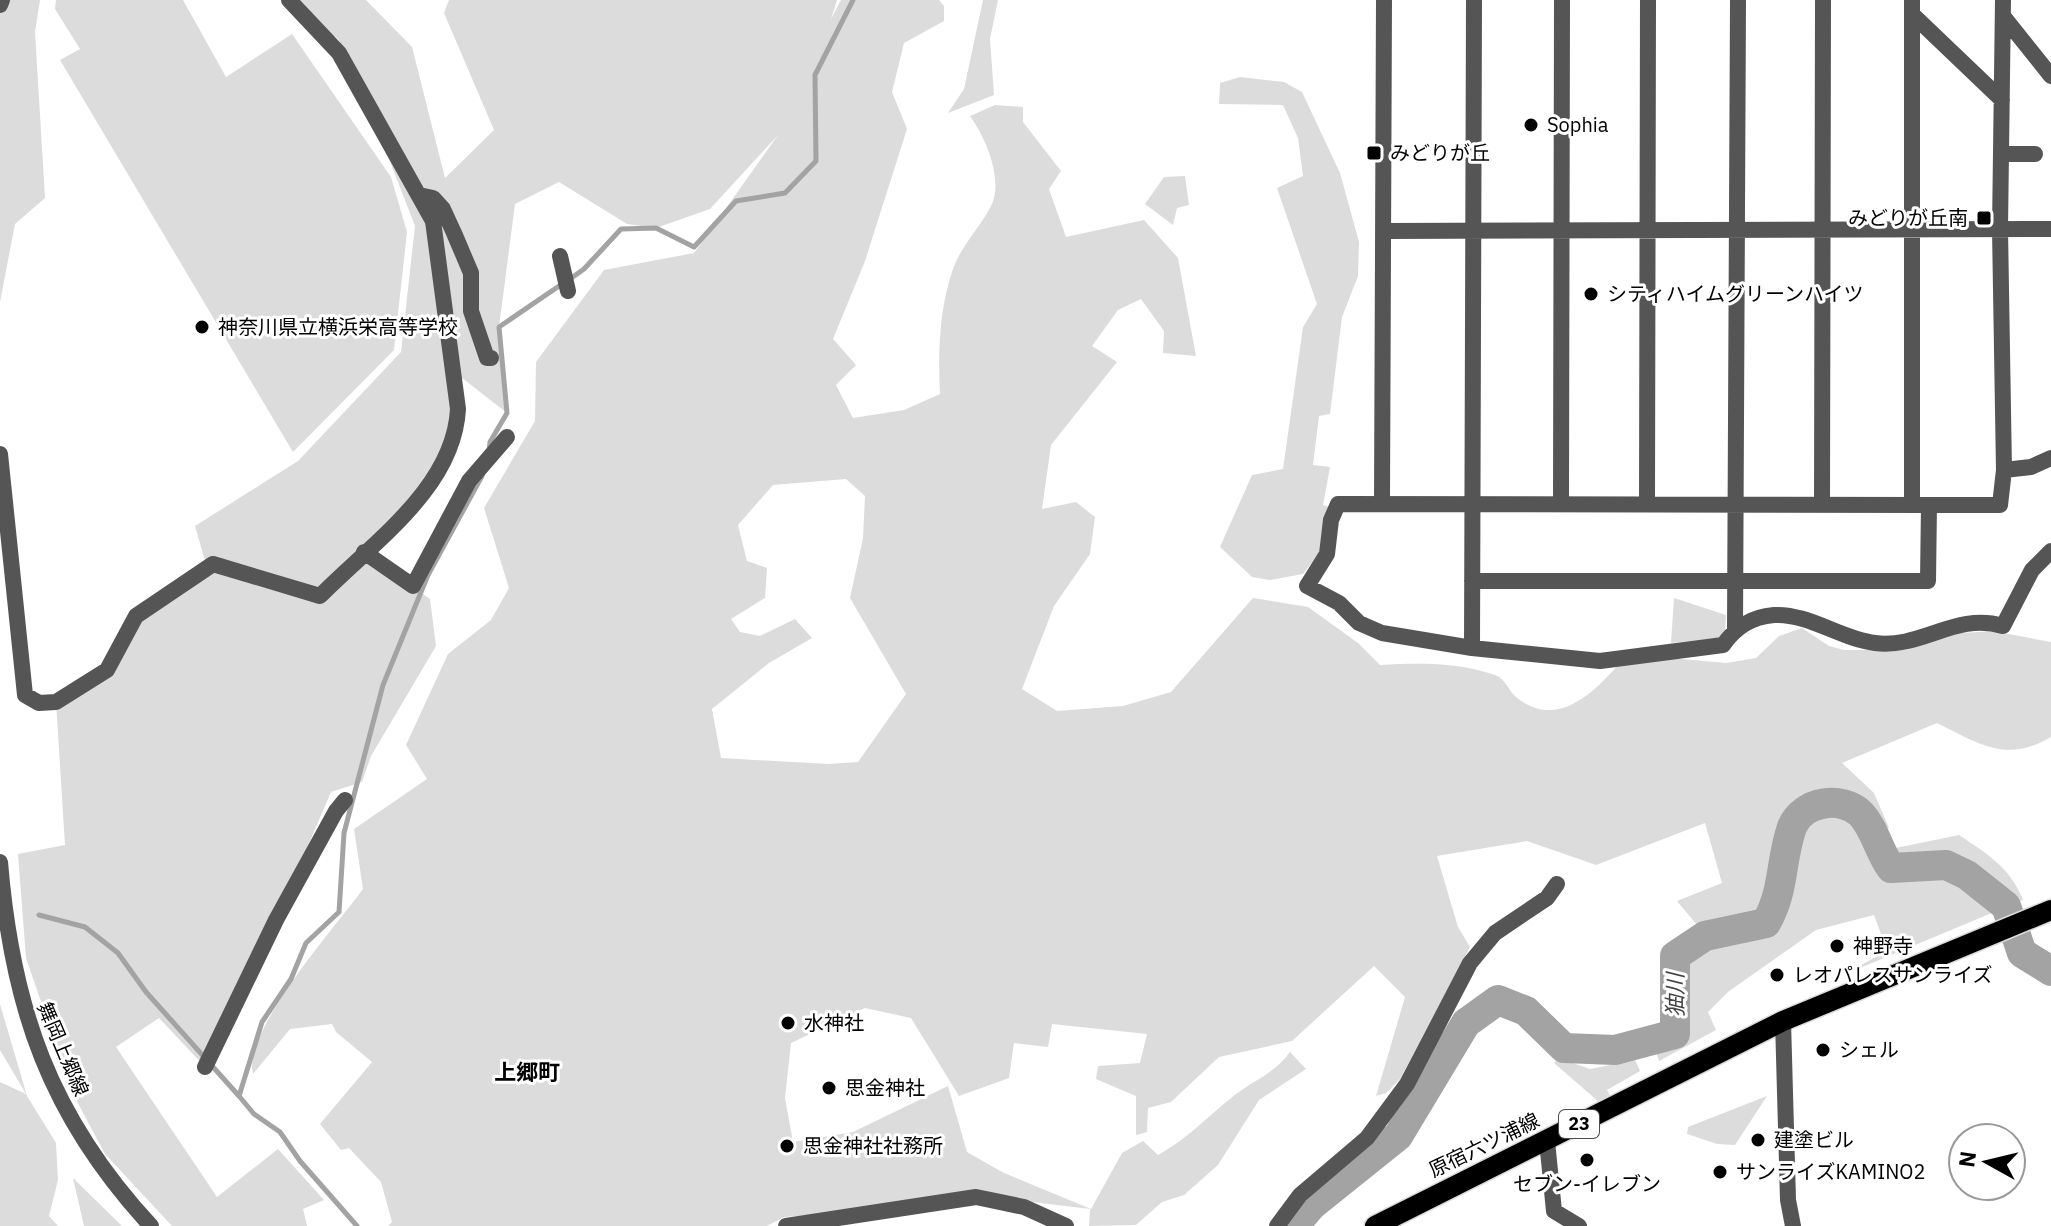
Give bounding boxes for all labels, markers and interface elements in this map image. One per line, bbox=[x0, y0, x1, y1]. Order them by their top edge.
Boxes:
place label: Sophia bbox=[1547, 111, 1609, 138]
marker: Sophia bbox=[1522, 116, 1540, 134]
place label: みどりが丘 bbox=[1390, 139, 1490, 166]
marker: みどりが丘 bbox=[1365, 144, 1383, 162]
place label: みどりが丘南 bbox=[1848, 204, 1968, 231]
marker: みどりが丘南 bbox=[1975, 209, 1993, 227]
place label: シティハイムグリーンハイツ bbox=[1607, 280, 1864, 307]
marker: シティハイムグリーンハイツ bbox=[1582, 285, 1600, 303]
place label: 神奈川県立横浜栄高等学校 bbox=[218, 313, 458, 340]
marker: 神奈川県立横浜栄高等学校 bbox=[193, 318, 211, 336]
place label: 神野寺 bbox=[1853, 932, 1913, 959]
marker: 神野寺 bbox=[1828, 937, 1846, 955]
place label: レオパレスサンライズ bbox=[1793, 961, 1992, 988]
marker: レオパレスサンライズ bbox=[1768, 966, 1786, 984]
water label: 㹨川 bbox=[1660, 971, 1689, 1017]
street label: 舞岡上郷線 bbox=[31, 998, 95, 1100]
place label: 水神社 bbox=[804, 1009, 864, 1036]
marker: 水神社 bbox=[779, 1014, 797, 1032]
place label: シェル bbox=[1839, 1036, 1899, 1063]
marker: シェル bbox=[1814, 1041, 1832, 1059]
district label: 上郷町 bbox=[494, 1057, 560, 1086]
place label: 思金神社 bbox=[845, 1074, 925, 1101]
marker: 思金神社 bbox=[820, 1079, 838, 1097]
street label: 原宿六ツ浦線 bbox=[1424, 1106, 1544, 1183]
road number: 23 bbox=[1559, 1110, 1599, 1138]
north arrow bbox=[1947, 1122, 2027, 1202]
place label: 建塗ビル bbox=[1774, 1126, 1854, 1153]
marker: 建塗ビル bbox=[1749, 1131, 1767, 1149]
place label: 思金神社社務所 bbox=[803, 1132, 943, 1159]
marker: 思金神社社務所 bbox=[778, 1137, 796, 1155]
text: N bbox=[1951, 1149, 1982, 1169]
marker: セブン-イレブン bbox=[1578, 1151, 1596, 1169]
place label: サンライズKAMINO2 bbox=[1736, 1158, 1925, 1185]
marker: サンライズKAMINO2 bbox=[1711, 1163, 1729, 1181]
place label: セブン-イレブン bbox=[1513, 1170, 1661, 1197]

